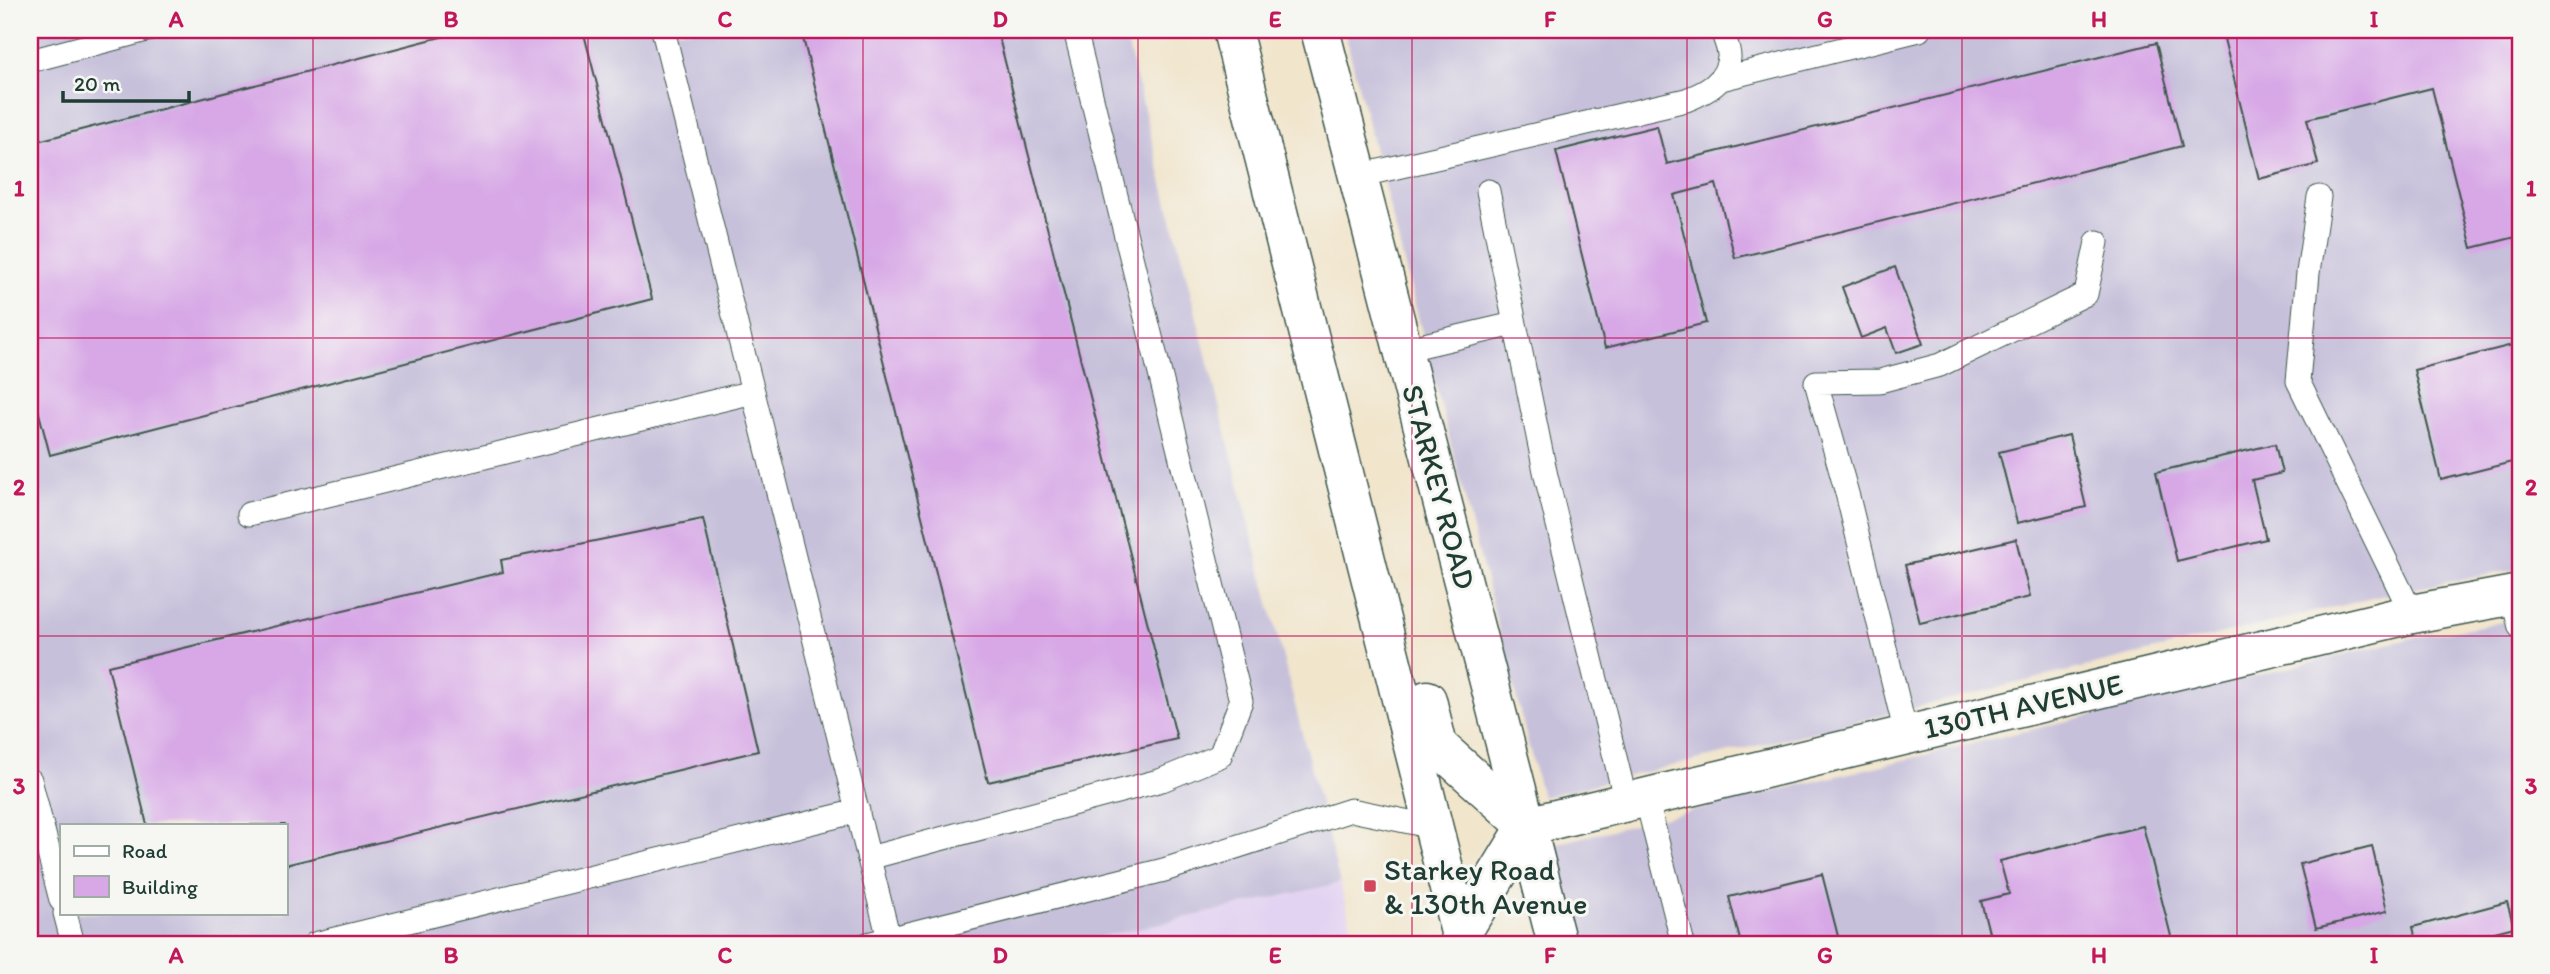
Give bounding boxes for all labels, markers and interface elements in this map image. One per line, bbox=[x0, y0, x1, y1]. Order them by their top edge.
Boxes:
text: A bbox=[168, 5, 184, 33]
text: B bbox=[444, 5, 459, 33]
text: C bbox=[718, 5, 733, 33]
text: D bbox=[992, 5, 1008, 33]
text: E bbox=[1269, 5, 1282, 33]
text: F bbox=[1544, 5, 1557, 33]
text: G bbox=[1817, 5, 1833, 33]
text: H bbox=[2091, 5, 2107, 33]
text: I bbox=[2370, 5, 2379, 33]
scale bar bbox=[63, 60, 189, 104]
text: 20 m bbox=[74, 71, 121, 96]
text: 1 bbox=[14, 174, 25, 202]
text: 1 bbox=[2526, 174, 2537, 202]
street label: STARKEY ROAD bbox=[1394, 381, 1484, 593]
text: 2 bbox=[13, 473, 26, 501]
text: 2 bbox=[2525, 473, 2538, 501]
street label: 130TH AVENUE bbox=[1920, 665, 2126, 747]
text: 3 bbox=[13, 772, 26, 800]
text: 3 bbox=[2525, 772, 2538, 800]
legend bbox=[60, 824, 287, 914]
text: Road bbox=[122, 838, 168, 863]
place label: Starkey Road & 130th Avenue bbox=[1384, 851, 1587, 922]
text: Building bbox=[122, 874, 198, 899]
marker: Starkey Road & 130th Avenue bbox=[1362, 878, 1378, 894]
text: A bbox=[168, 941, 184, 969]
text: B bbox=[444, 941, 459, 969]
text: C bbox=[718, 941, 733, 969]
text: D bbox=[992, 941, 1008, 969]
text: E bbox=[1269, 941, 1282, 969]
text: F bbox=[1544, 941, 1557, 969]
text: G bbox=[1817, 941, 1833, 969]
text: H bbox=[2091, 941, 2107, 969]
text: I bbox=[2370, 941, 2379, 969]

